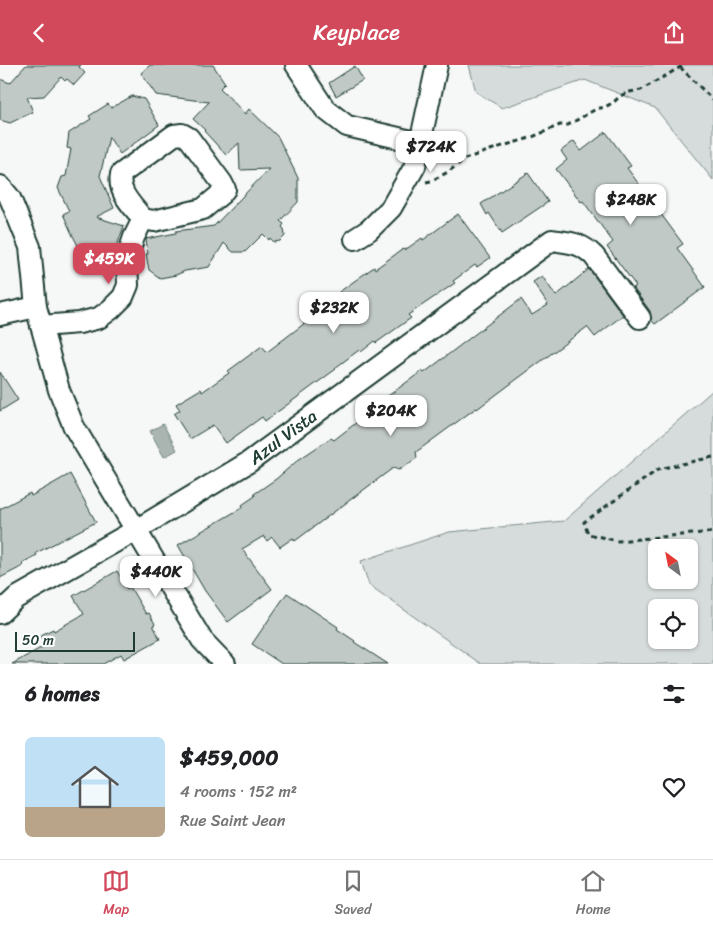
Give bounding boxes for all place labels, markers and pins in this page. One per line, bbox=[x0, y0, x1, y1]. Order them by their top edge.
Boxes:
pin: $724K bbox=[396, 131, 466, 173]
pin: $248K bbox=[596, 184, 666, 226]
pin: $459K bbox=[74, 243, 144, 285]
pin: $232K bbox=[299, 291, 369, 334]
pin: $204K bbox=[356, 395, 426, 437]
pin: $440K bbox=[121, 555, 191, 598]

